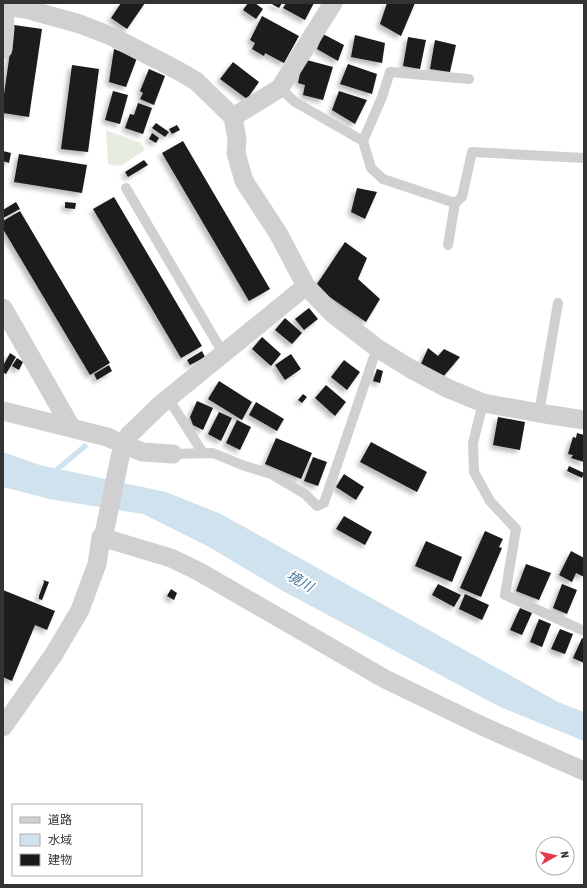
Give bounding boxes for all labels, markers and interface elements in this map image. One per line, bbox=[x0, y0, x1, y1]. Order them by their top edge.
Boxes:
water label: 境川 bbox=[284, 567, 318, 596]
legend bbox=[12, 804, 142, 876]
text: 道路 bbox=[48, 813, 72, 827]
text: 水域 bbox=[48, 833, 72, 847]
north arrow bbox=[535, 836, 575, 876]
text: N bbox=[559, 851, 571, 859]
text: 建物 bbox=[48, 853, 72, 867]

